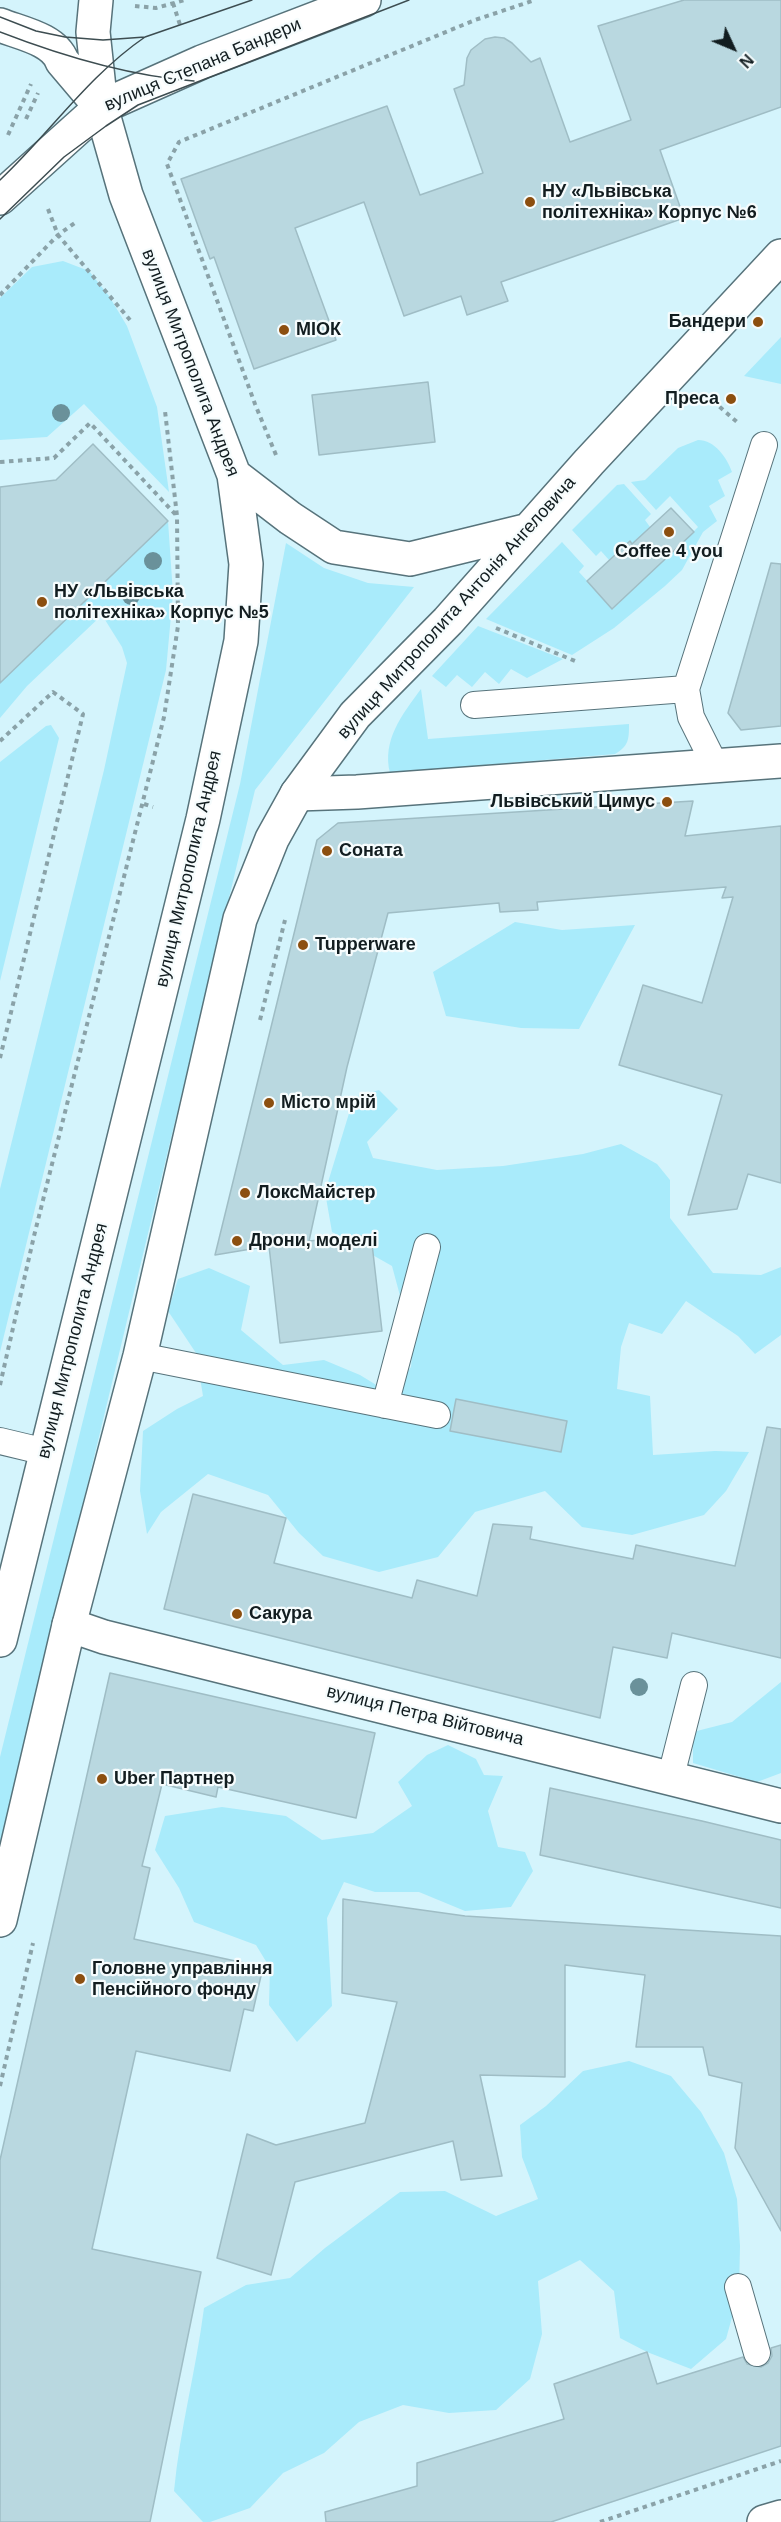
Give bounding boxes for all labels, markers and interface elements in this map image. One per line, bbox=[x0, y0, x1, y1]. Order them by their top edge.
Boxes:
street label: вулиця Степана Бандери bbox=[101, 14, 305, 116]
north arrow bbox=[703, 18, 763, 78]
text: N bbox=[736, 51, 756, 71]
place label: НУ «Львівська політехніка» Корпус №6 bbox=[542, 181, 757, 224]
marker: НУ «Львівська політехніка» Корпус №6 bbox=[523, 195, 537, 209]
street label: вулиця Митрополита Андрея bbox=[137, 246, 243, 480]
place label: Бандери bbox=[669, 311, 746, 333]
marker: Бандери bbox=[751, 315, 765, 329]
place label: МІОК bbox=[296, 319, 341, 341]
marker: МІОК bbox=[277, 323, 291, 337]
place label: Преса bbox=[665, 388, 719, 410]
marker: Преса bbox=[724, 392, 738, 406]
street label: вулиця Митрополита Антонія Ангеловича bbox=[333, 472, 581, 744]
marker: Coffee 4 you bbox=[662, 525, 676, 539]
place label: Coffee 4 you bbox=[615, 541, 723, 563]
place label: НУ «Львівська політехніка» Корпус №5 bbox=[54, 581, 269, 624]
marker: НУ «Львівська політехніка» Корпус №5 bbox=[35, 595, 49, 609]
street label: вулиця Митрополита Андрея bbox=[151, 749, 227, 989]
place label: Львівський Цимус bbox=[491, 791, 655, 813]
marker: Львівський Цимус bbox=[660, 795, 674, 809]
place label: Соната bbox=[339, 840, 403, 862]
marker: Соната bbox=[320, 844, 334, 858]
place label: Tupperware bbox=[315, 934, 416, 956]
marker: Tupperware bbox=[296, 938, 310, 952]
place label: Місто мрій bbox=[281, 1092, 376, 1114]
marker: Місто мрій bbox=[262, 1096, 276, 1110]
place label: ЛоксМайстер bbox=[257, 1182, 376, 1204]
marker: ЛоксМайстер bbox=[238, 1186, 252, 1200]
street label: вулиця Митрополита Андрея bbox=[33, 1221, 113, 1461]
place label: Дрони, моделі bbox=[249, 1230, 377, 1252]
marker: Дрони, моделі bbox=[230, 1234, 244, 1248]
place label: Сакура bbox=[249, 1603, 312, 1625]
marker: Сакура bbox=[230, 1607, 244, 1621]
street label: вулиця Петра Війтовича bbox=[324, 1681, 526, 1751]
place label: Uber Партнер bbox=[114, 1768, 234, 1790]
marker: Uber Партнер bbox=[95, 1772, 109, 1786]
place label: Головне управління Пенсійного фонду bbox=[92, 1958, 272, 2000]
marker: Головне управління Пенсійного фонду bbox=[73, 1972, 87, 1986]

